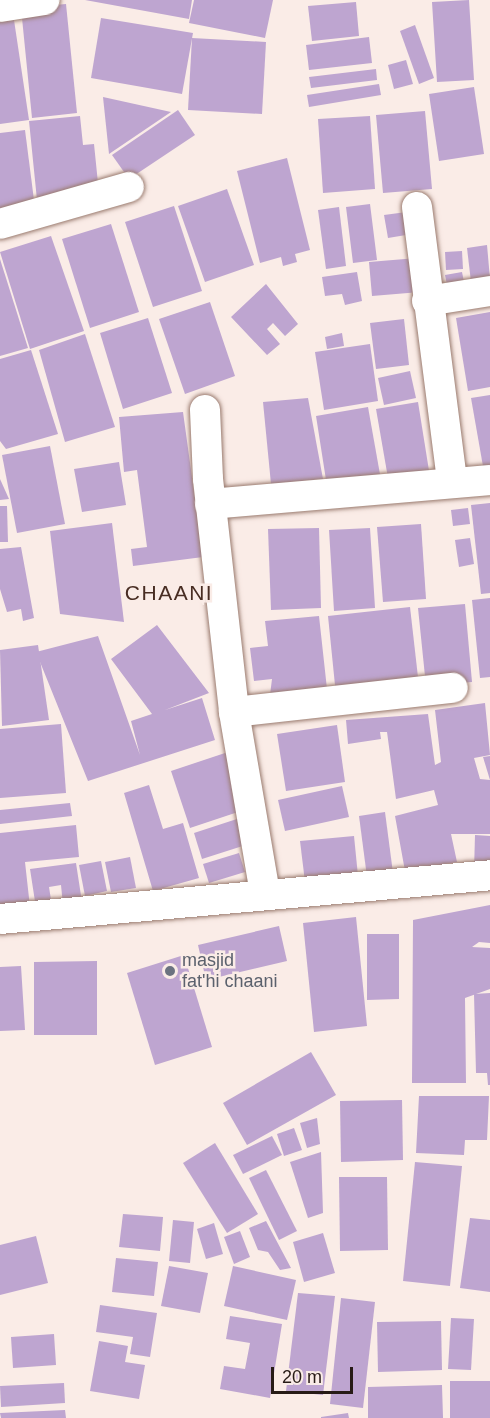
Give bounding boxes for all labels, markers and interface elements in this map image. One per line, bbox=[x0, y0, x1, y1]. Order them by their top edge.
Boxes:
district label: CHAANI bbox=[125, 580, 213, 606]
place label: masjid fat'hi chaani bbox=[182, 950, 278, 992]
marker: masjid fat'hi chaani bbox=[163, 964, 177, 978]
scale bar bbox=[274, 1355, 356, 1393]
text: 20 m bbox=[282, 1367, 322, 1387]

